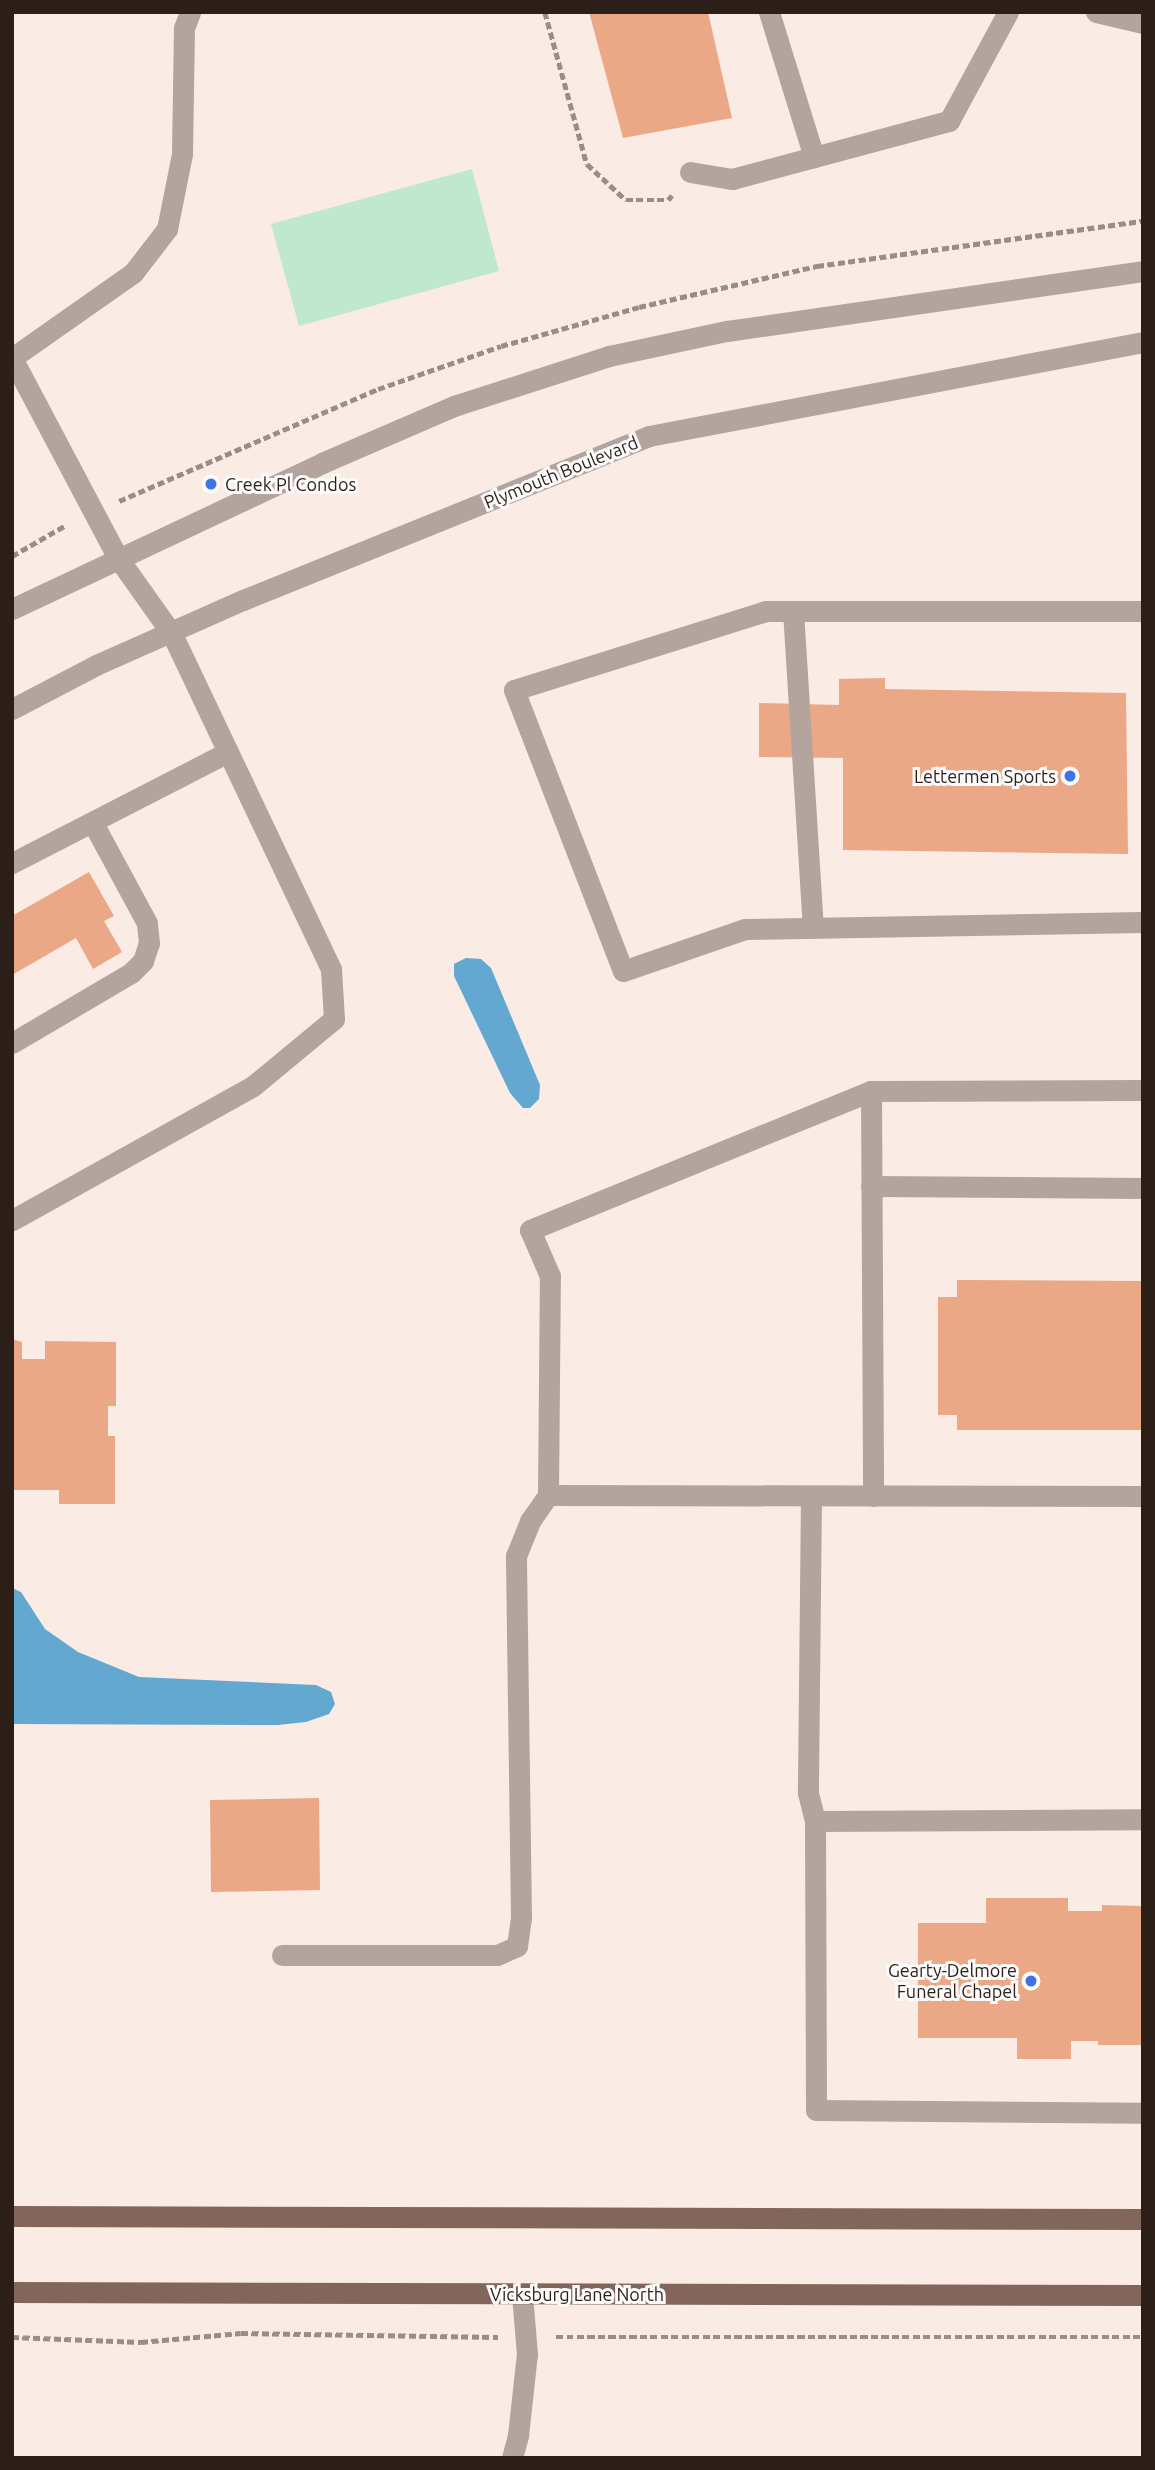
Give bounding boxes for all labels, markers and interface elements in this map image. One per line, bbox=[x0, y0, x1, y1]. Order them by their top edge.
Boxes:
street label: Plymouth Boulevard bbox=[481, 431, 641, 513]
place label: Creek Pl Condos bbox=[225, 473, 356, 495]
marker: Creek Pl Condos bbox=[203, 476, 219, 492]
place label: Lettermen Sports bbox=[914, 765, 1056, 787]
marker: Lettermen Sports bbox=[1062, 768, 1078, 784]
place label: Gearty-Delmore Funeral Chapel bbox=[888, 1960, 1017, 2002]
marker: Gearty-Delmore Funeral Chapel bbox=[1023, 1973, 1039, 1989]
street label: Vicksburg Lane North bbox=[490, 2283, 664, 2305]

